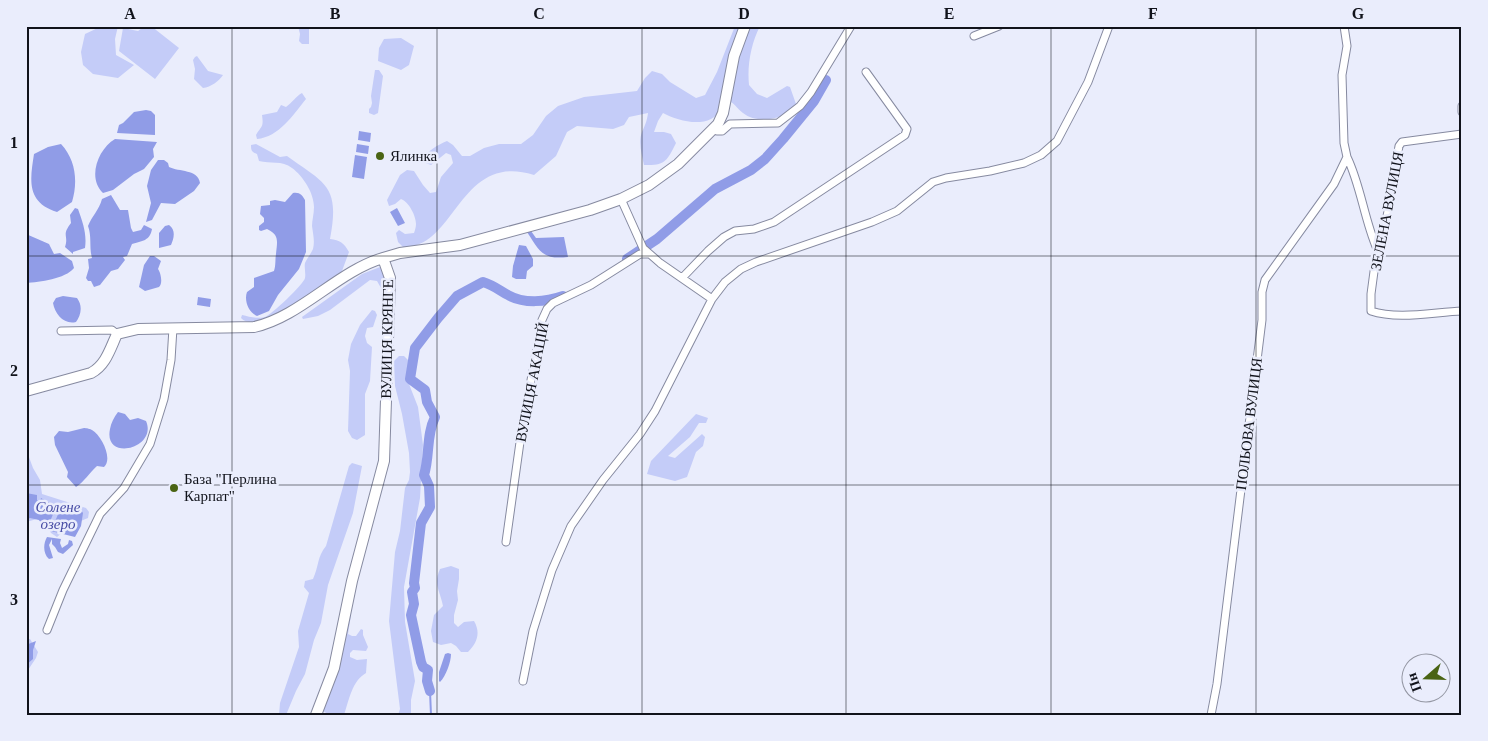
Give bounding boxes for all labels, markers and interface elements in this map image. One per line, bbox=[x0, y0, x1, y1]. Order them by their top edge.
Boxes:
text: A bbox=[124, 5, 136, 22]
text: B bbox=[330, 5, 341, 22]
text: C bbox=[533, 5, 545, 22]
text: D bbox=[738, 5, 750, 22]
text: E bbox=[944, 5, 954, 22]
text: F bbox=[1148, 5, 1158, 22]
text: G bbox=[1352, 5, 1365, 22]
text: 1 bbox=[10, 134, 18, 151]
place label: Ялинка bbox=[390, 148, 438, 164]
marker: Ялинка bbox=[374, 150, 386, 162]
street label: ЗЕЛЕНА ВУЛИЦЯ bbox=[1368, 150, 1406, 272]
street label: ВУЛИЦЯ КРЯНГЕ bbox=[378, 279, 396, 399]
street label: ВУЛИЦЯ АКАЦІЙ bbox=[513, 321, 551, 443]
street label: ПОЛЬОВА ВУЛИЦЯ bbox=[1233, 357, 1265, 491]
text: 2 bbox=[10, 362, 18, 379]
place label: База "Перлина Карпат" bbox=[184, 471, 277, 504]
marker: База "Перлина Карпат" bbox=[168, 482, 180, 494]
park label: Солене озеро bbox=[36, 499, 81, 532]
text: 3 bbox=[10, 591, 18, 608]
north arrow bbox=[1400, 654, 1450, 704]
text: Пн bbox=[1404, 671, 1425, 694]

